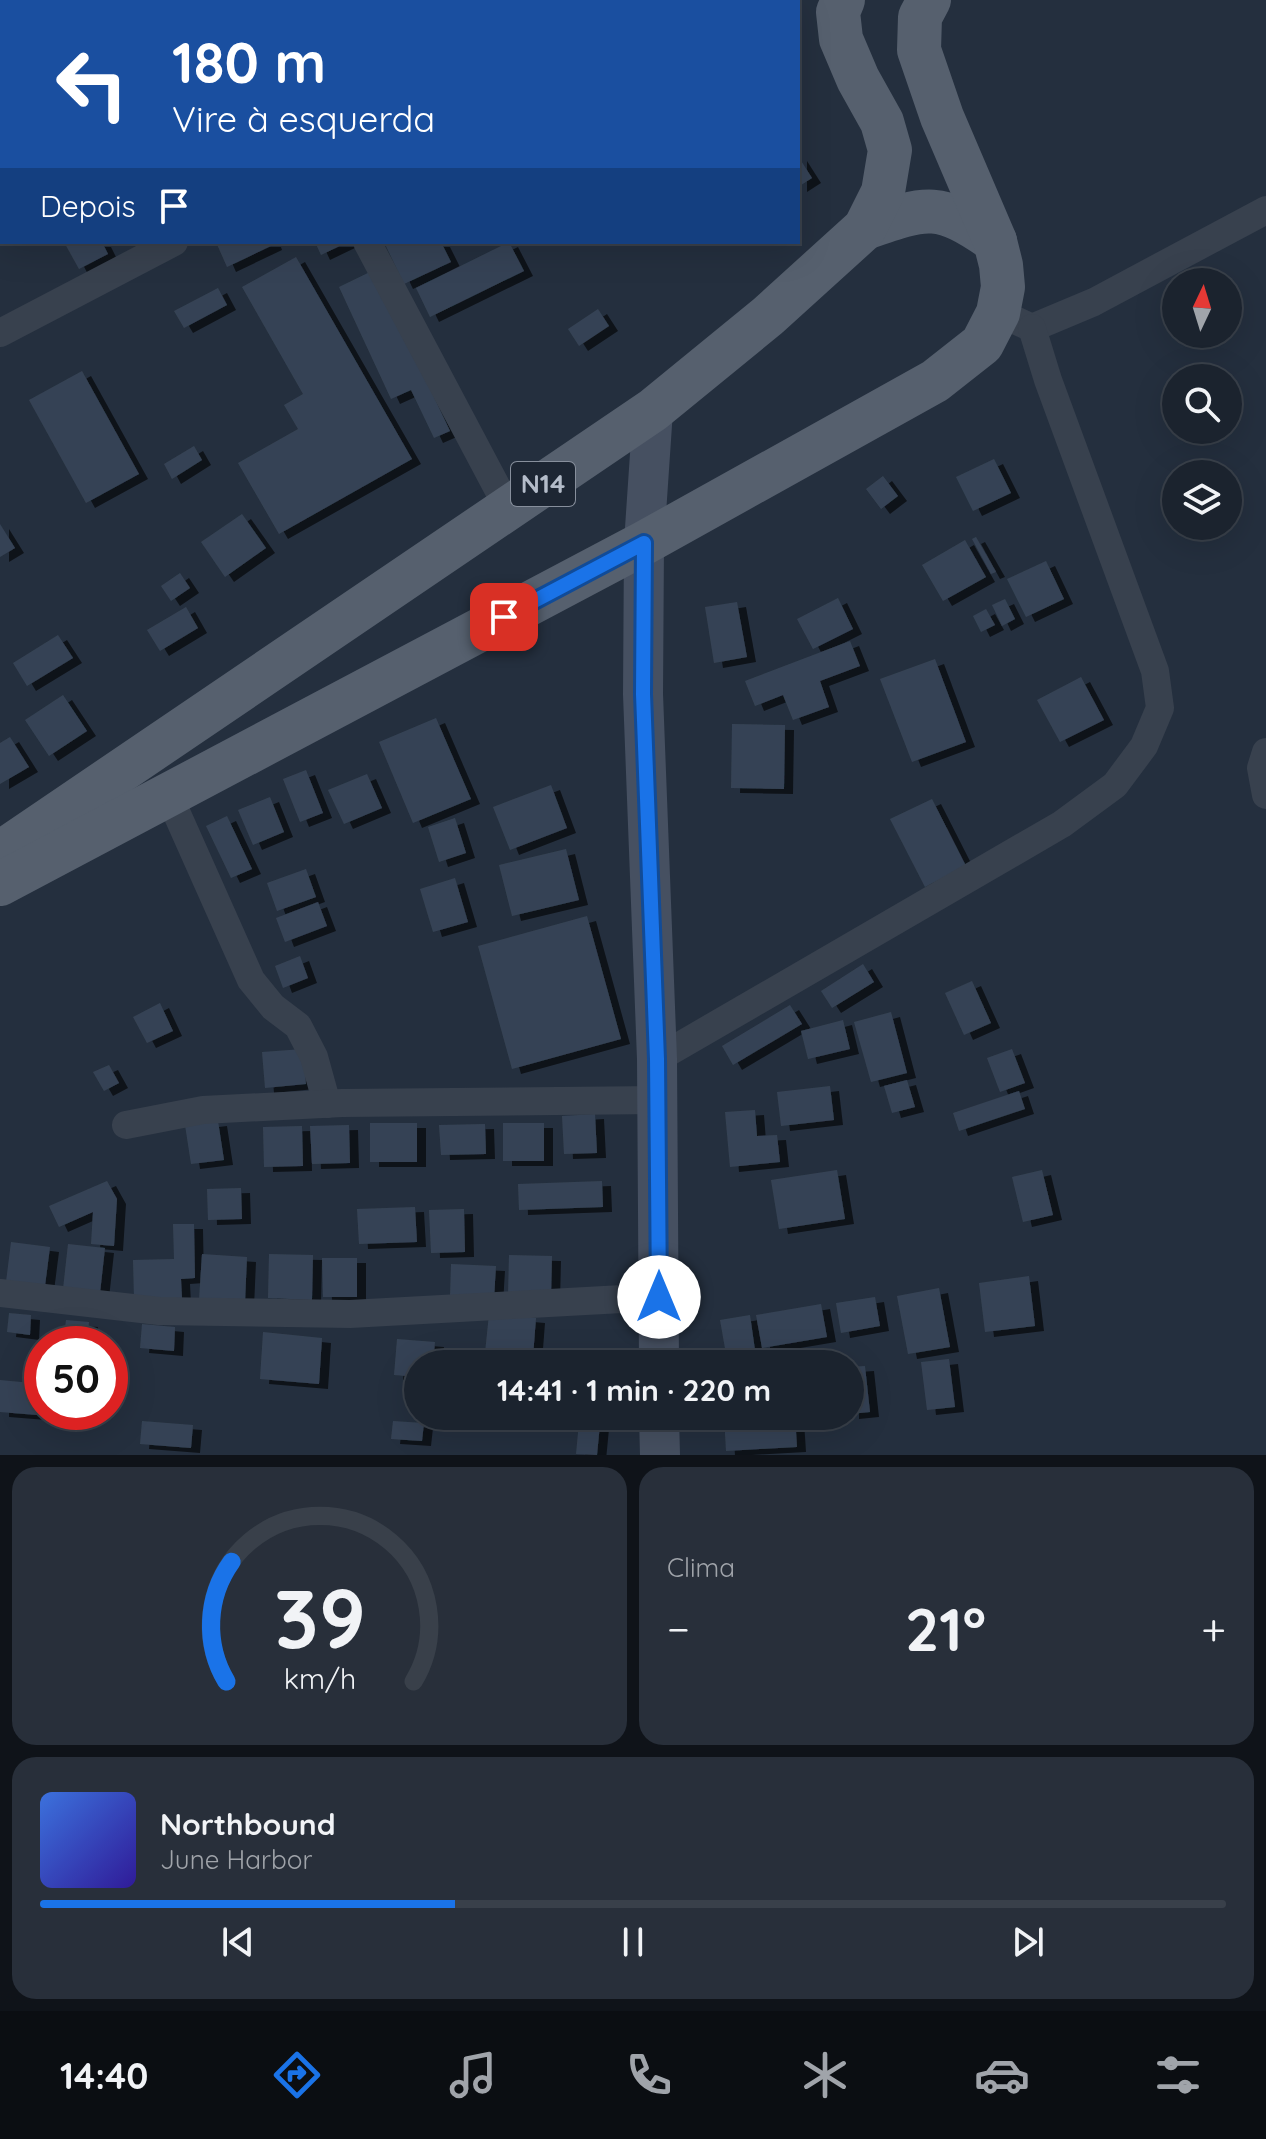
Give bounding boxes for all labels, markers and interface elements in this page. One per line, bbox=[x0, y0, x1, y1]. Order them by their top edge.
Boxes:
text: 180 m bbox=[172, 27, 326, 97]
icon: left bbox=[40, 32, 144, 136]
text: Vire à esquerda bbox=[172, 96, 435, 141]
icon: arrive bbox=[152, 184, 196, 228]
text: Depois bbox=[40, 187, 136, 225]
north arrow bbox=[1162, 268, 1242, 348]
map controls bbox=[1162, 268, 1242, 540]
button: search bbox=[1162, 364, 1242, 444]
button: layers bbox=[1162, 460, 1242, 540]
road number: N14 bbox=[511, 462, 575, 506]
pin bbox=[470, 583, 538, 651]
icon: arrive bbox=[482, 595, 526, 639]
position arrow bbox=[617, 1255, 701, 1339]
speed limit sign: 50 bbox=[24, 1326, 128, 1430]
text: 14:41 · 1 min · 220 m bbox=[497, 1371, 771, 1409]
text: Clima bbox=[667, 1551, 735, 1584]
text: 39 bbox=[274, 1565, 365, 1669]
text: 21° bbox=[905, 1591, 986, 1666]
text: − bbox=[667, 1601, 690, 1656]
text: + bbox=[1201, 1601, 1226, 1656]
text: km/h bbox=[283, 1660, 356, 1696]
text: Northbound bbox=[160, 1805, 336, 1843]
text: June Harbor bbox=[160, 1843, 312, 1876]
icon: previous bbox=[216, 1920, 260, 1964]
icon: pause bbox=[611, 1920, 655, 1964]
icon: next bbox=[1006, 1920, 1050, 1964]
icon: directions bbox=[269, 2047, 325, 2103]
icon: music bbox=[445, 2047, 501, 2103]
icon: phone bbox=[621, 2047, 677, 2103]
icon: climate bbox=[797, 2047, 853, 2103]
icon: car bbox=[974, 2047, 1030, 2103]
icon: filters bbox=[1150, 2047, 1206, 2103]
text: 14:40 bbox=[60, 2053, 148, 2098]

